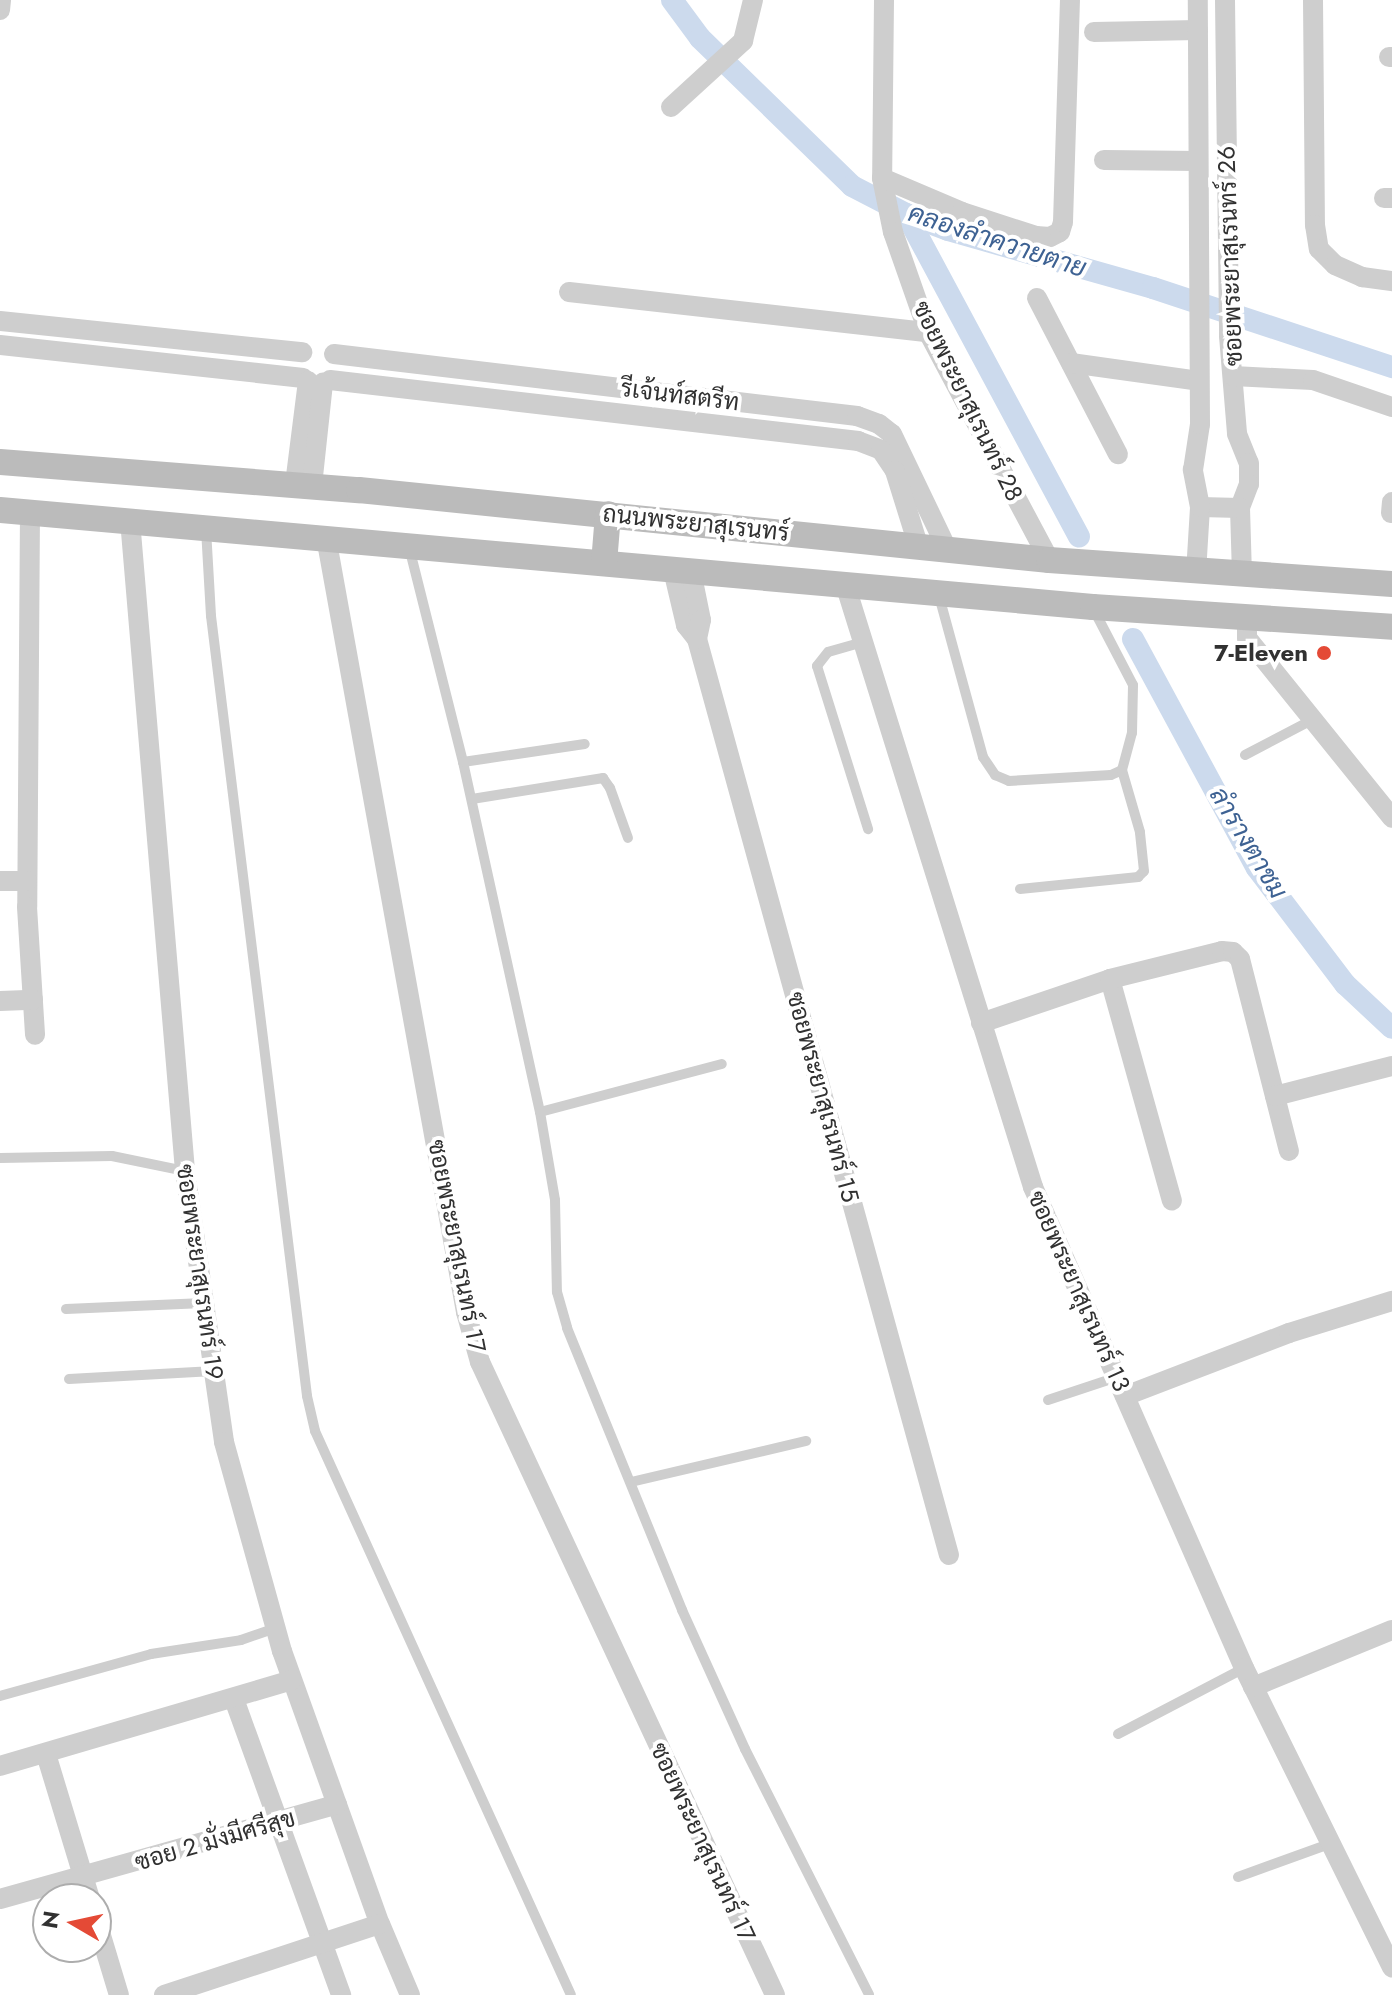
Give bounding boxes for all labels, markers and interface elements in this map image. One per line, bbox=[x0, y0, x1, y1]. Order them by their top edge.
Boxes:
street label: ซอยพระยาสุเรนทร์ 26 bbox=[1212, 146, 1248, 366]
water label: คลองลำควายตาย bbox=[904, 198, 1090, 284]
street label: ซอยพระยาสุเรนทร์ 28 bbox=[907, 296, 1029, 506]
street label: รีเจ้นท์สตรีท bbox=[619, 373, 741, 417]
street label: ถนนพระยาสุเรนทร์ bbox=[601, 499, 791, 547]
place label: 7-Eleven bbox=[1214, 639, 1308, 667]
marker: 7-Eleven bbox=[1315, 644, 1333, 662]
water label: ลำรางตาชม bbox=[1202, 781, 1294, 905]
street label: ซอยพระยาสุเรนทร์ 15 bbox=[781, 989, 865, 1205]
street label: ซอยพระยาสุเรนทร์ 17 bbox=[422, 1137, 492, 1355]
street label: ซอยพระยาสุเรนทร์ 19 bbox=[171, 1162, 229, 1382]
street label: ซอยพระยาสุเรนทร์ 13 bbox=[1022, 1186, 1136, 1396]
street label: ซอยพระยาสุเรนทร์ 17 bbox=[644, 1738, 762, 1946]
street label: ซอย 2 มั่งมีศรีสุข bbox=[132, 1803, 298, 1877]
north arrow bbox=[32, 1883, 112, 1963]
text: N bbox=[33, 1908, 67, 1931]

